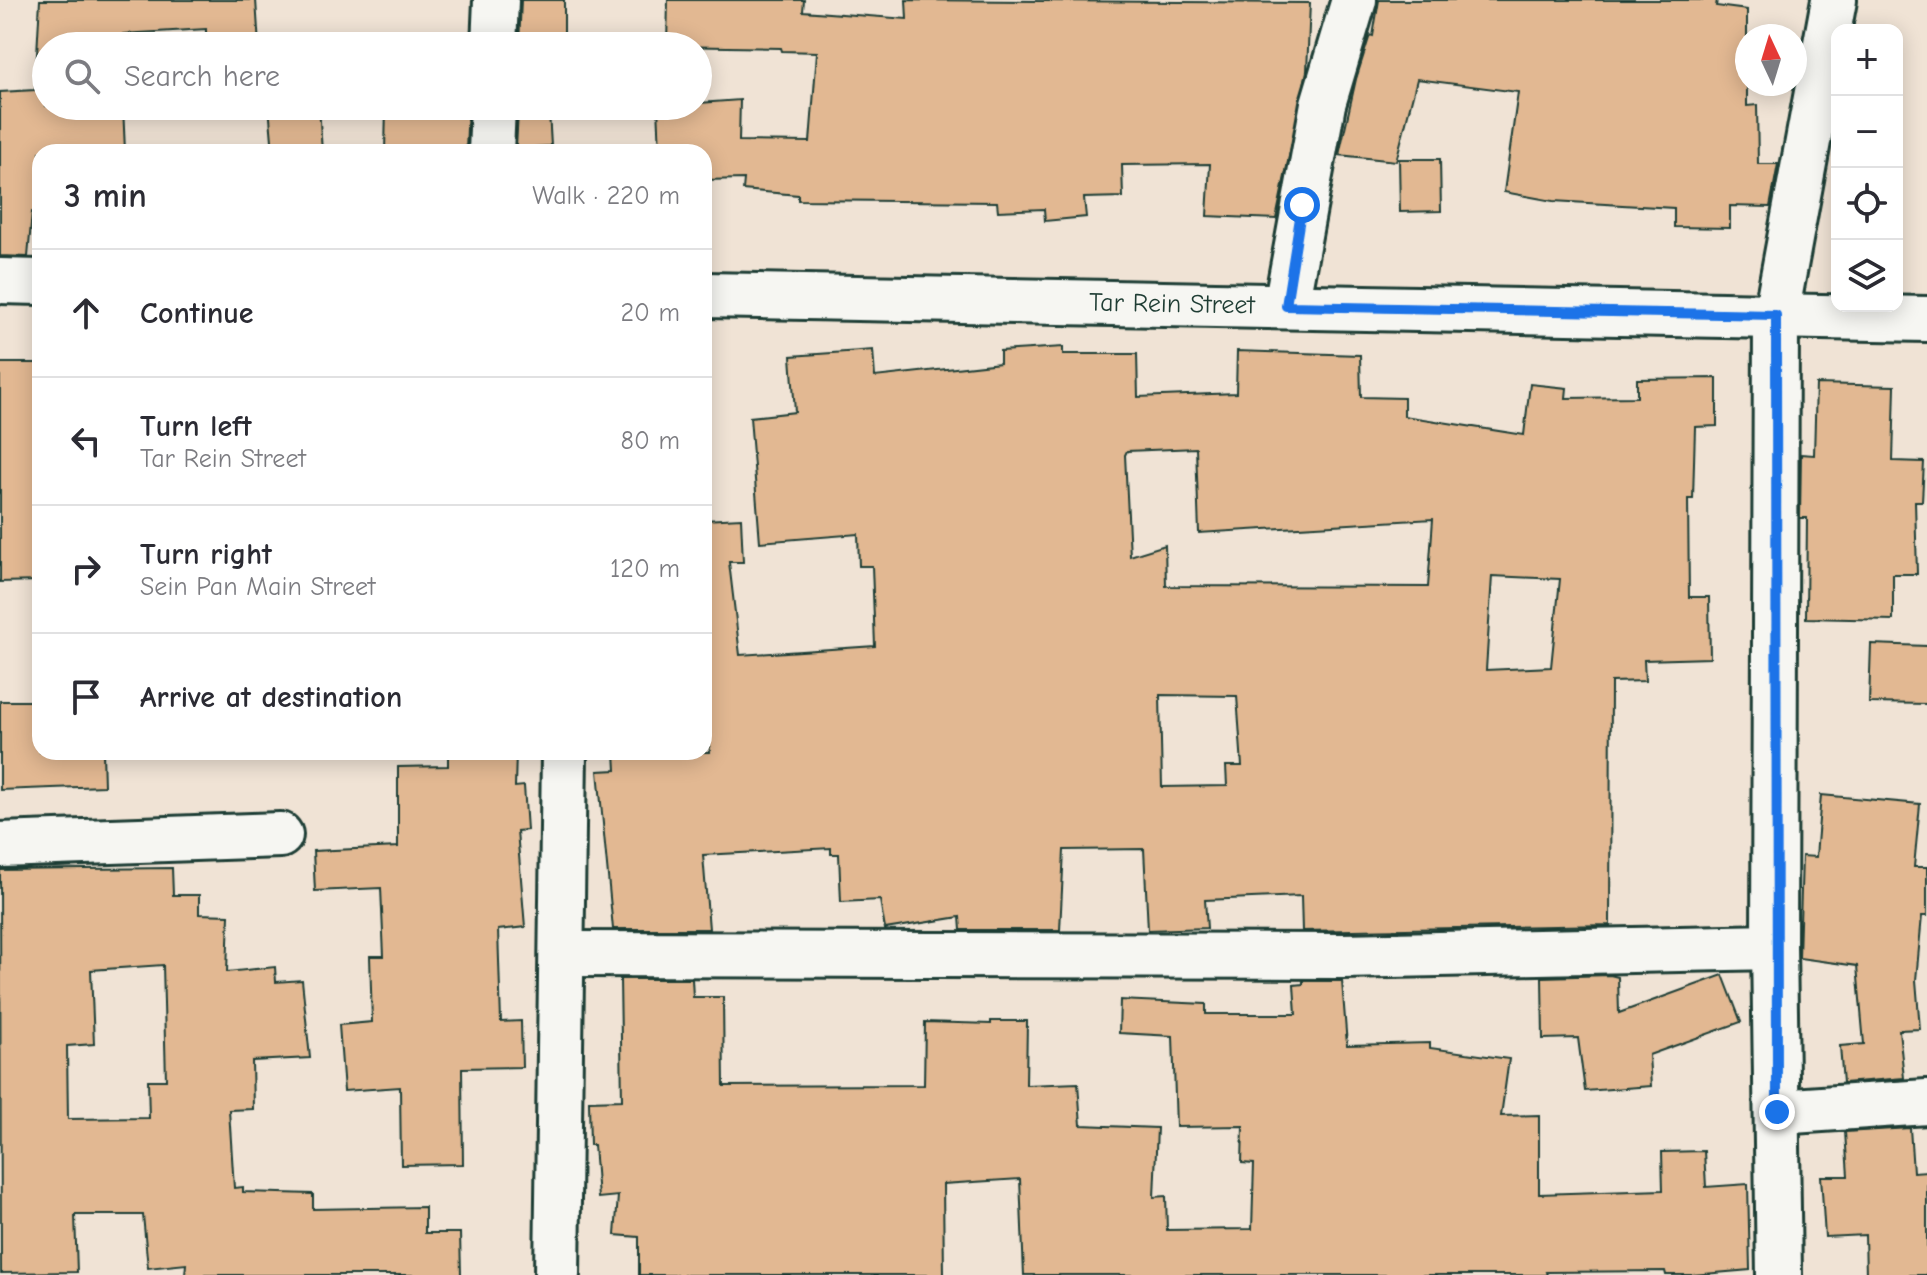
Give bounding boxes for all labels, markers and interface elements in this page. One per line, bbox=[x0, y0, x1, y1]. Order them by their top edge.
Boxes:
north arrow bbox=[1735, 24, 1807, 96]
map controls bbox=[1831, 24, 1903, 312]
button: + bbox=[1831, 24, 1903, 96]
search box bbox=[32, 32, 712, 120]
icon: search bbox=[60, 54, 104, 98]
text: Search here bbox=[124, 59, 280, 94]
button: − bbox=[1831, 96, 1903, 168]
button: locate bbox=[1831, 168, 1903, 240]
text: 3 min bbox=[64, 176, 147, 216]
text: Walk · 220 m bbox=[532, 181, 680, 211]
route start bbox=[1284, 187, 1320, 223]
button: layers bbox=[1831, 240, 1903, 312]
street label: Tar Rein Street bbox=[1089, 288, 1257, 320]
icon: ahead bbox=[64, 291, 108, 335]
text: Continue bbox=[140, 296, 254, 331]
text: 20 m bbox=[620, 298, 680, 328]
text: Turn left bbox=[140, 409, 252, 444]
icon: left bbox=[64, 419, 108, 463]
text: 80 m bbox=[621, 426, 680, 456]
text: Tar Rein Street bbox=[140, 444, 306, 474]
text: Turn right bbox=[140, 537, 272, 572]
icon: right bbox=[64, 547, 108, 591]
text: 120 m bbox=[610, 554, 680, 584]
text: Sein Pan Main Street bbox=[140, 572, 376, 602]
icon: arrive bbox=[64, 675, 108, 719]
text: Arrive at destination bbox=[140, 680, 402, 715]
route end bbox=[1759, 1094, 1795, 1130]

